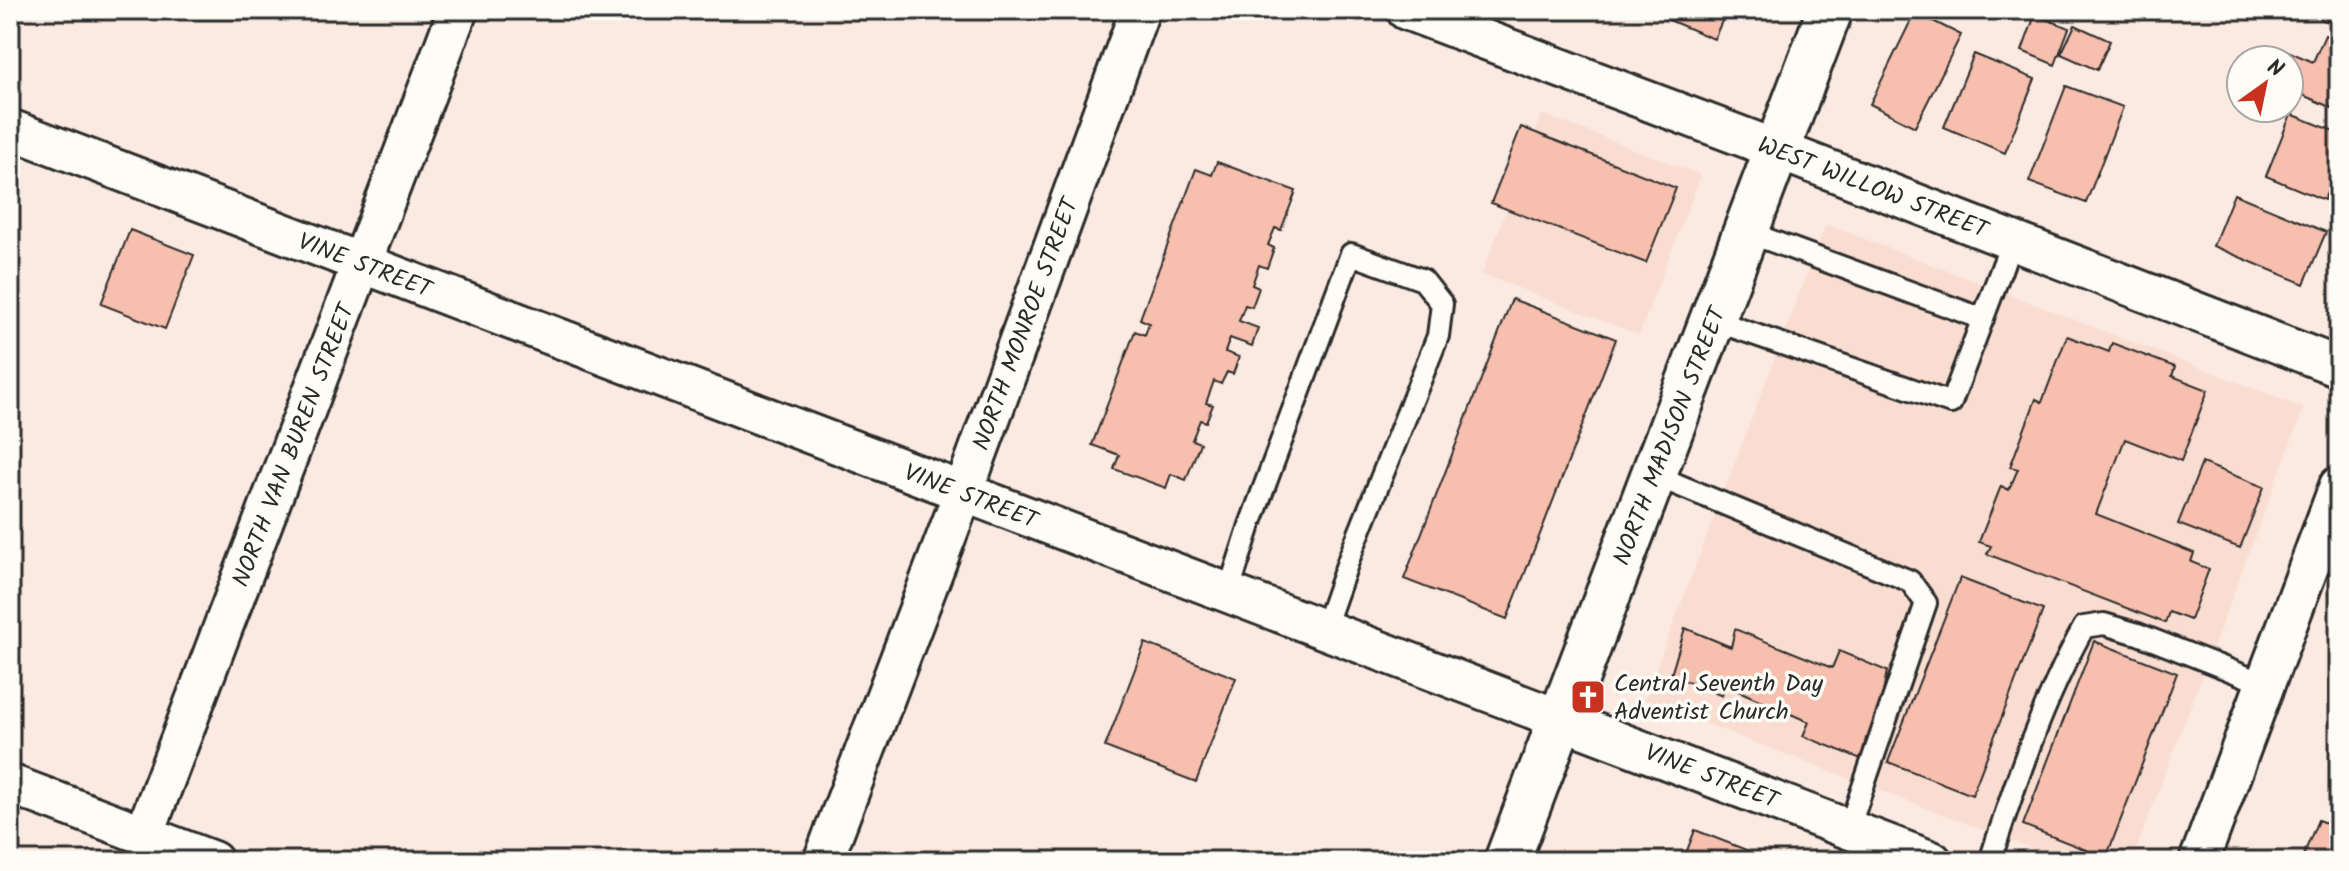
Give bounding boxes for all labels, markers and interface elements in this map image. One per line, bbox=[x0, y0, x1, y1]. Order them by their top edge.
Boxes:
north arrow bbox=[2225, 44, 2305, 124]
text: N bbox=[2259, 51, 2290, 88]
street label: WEST WILLOW STREET bbox=[1752, 126, 1995, 251]
street label: NORTH MONROE STREET bbox=[963, 191, 1091, 456]
street label: VINE STREET bbox=[292, 223, 439, 311]
street label: NORTH VAN BUREN STREET bbox=[222, 296, 367, 593]
street label: NORTH MADISON STREET bbox=[1603, 300, 1738, 571]
street label: VINE STREET bbox=[898, 454, 1045, 542]
place label: Central Seventh Day Adventist Church bbox=[1614, 665, 1824, 732]
church icon: Central Seventh Day Adventist Church bbox=[1569, 678, 1607, 716]
street label: VINE STREET bbox=[1639, 734, 1786, 822]

